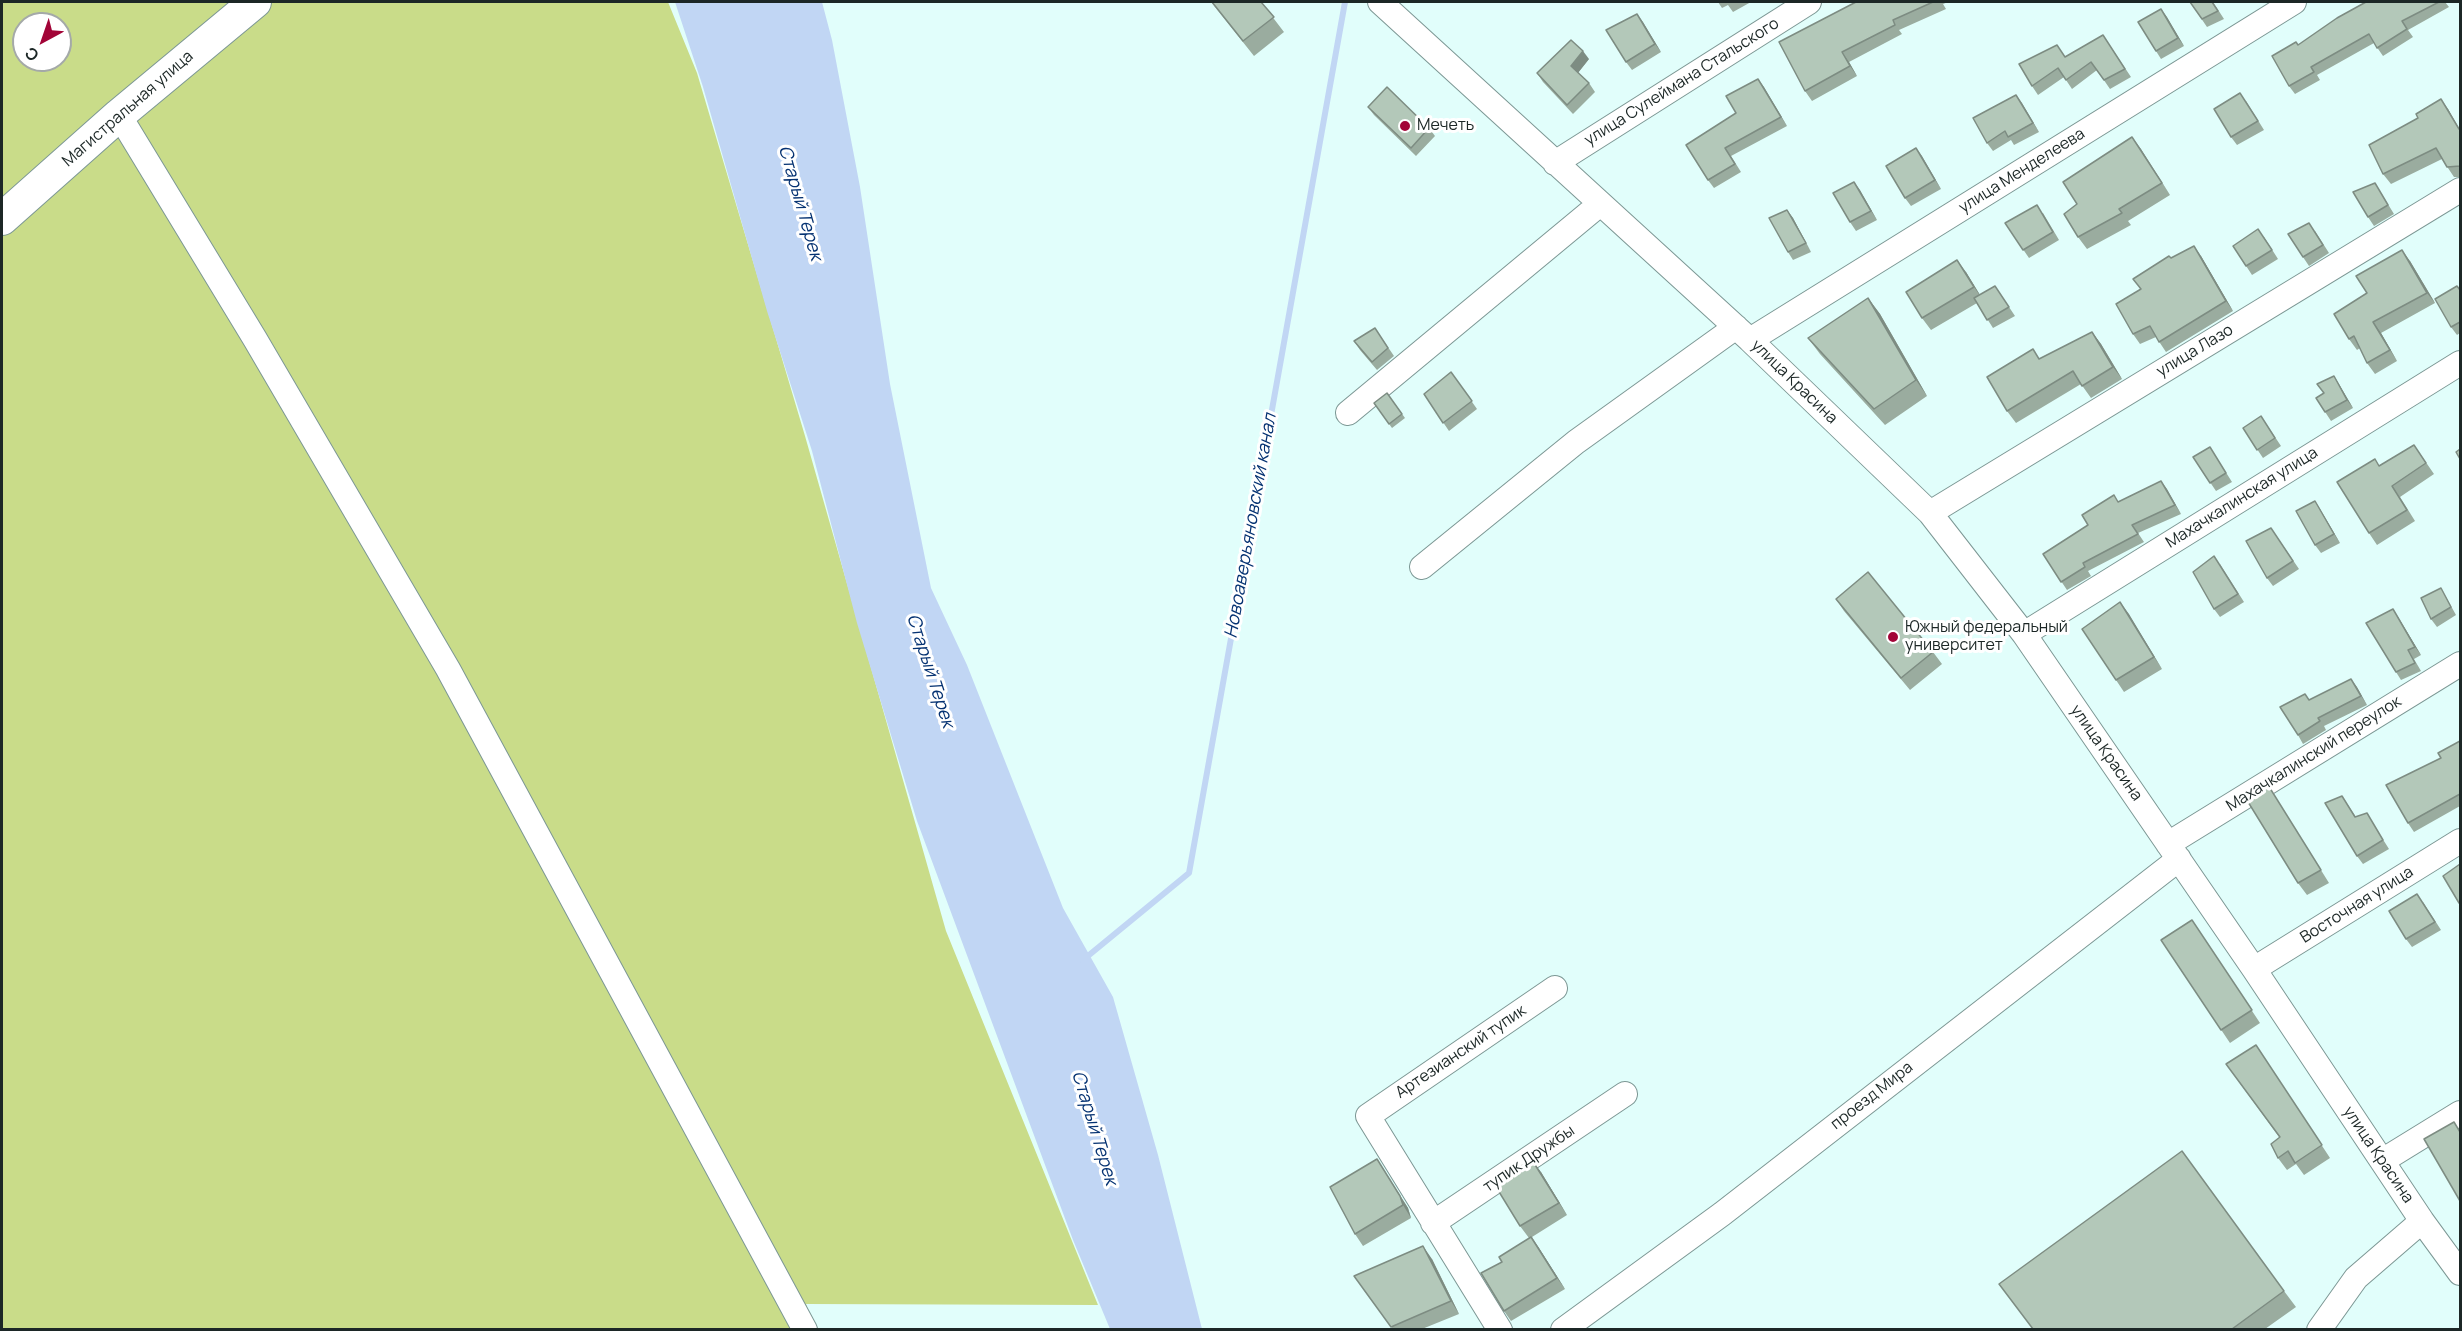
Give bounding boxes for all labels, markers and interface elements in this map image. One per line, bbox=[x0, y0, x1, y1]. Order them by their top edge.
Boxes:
north arrow bbox=[12, 12, 72, 72]
street label: улица Сулеймана Стальского bbox=[1581, 14, 1783, 150]
text: С bbox=[20, 42, 43, 66]
street label: Магистральная улица bbox=[59, 47, 197, 171]
place label: Мечеть bbox=[1417, 116, 1474, 136]
marker: Мечеть bbox=[1398, 119, 1412, 133]
street label: улица Менделеева bbox=[1955, 124, 2089, 218]
water label: Старый Терек bbox=[773, 143, 827, 263]
street label: улица Лазо bbox=[2153, 321, 2237, 381]
street label: улица Красина bbox=[1747, 336, 1841, 428]
water label: Новоаверьяновский канал bbox=[1221, 412, 1281, 640]
street label: Махачкалинская улица bbox=[2162, 443, 2322, 553]
water label: Старый Терек bbox=[901, 611, 959, 731]
place label: Южный федеральный университет bbox=[1905, 618, 2068, 656]
marker: Южный федеральный университет bbox=[1886, 630, 1900, 644]
street label: Махачкалинский переулок bbox=[2223, 692, 2405, 816]
street label: улица Красина bbox=[2066, 701, 2146, 805]
street label: Восточная улица bbox=[2297, 863, 2417, 947]
street label: Артезианский тупик bbox=[1392, 1001, 1530, 1103]
street label: проезд Мира bbox=[1827, 1058, 1917, 1134]
water label: Старый Терек bbox=[1066, 1068, 1122, 1188]
street label: улица Красина bbox=[2339, 1103, 2417, 1207]
street label: тупик Дружбы bbox=[1480, 1121, 1578, 1197]

